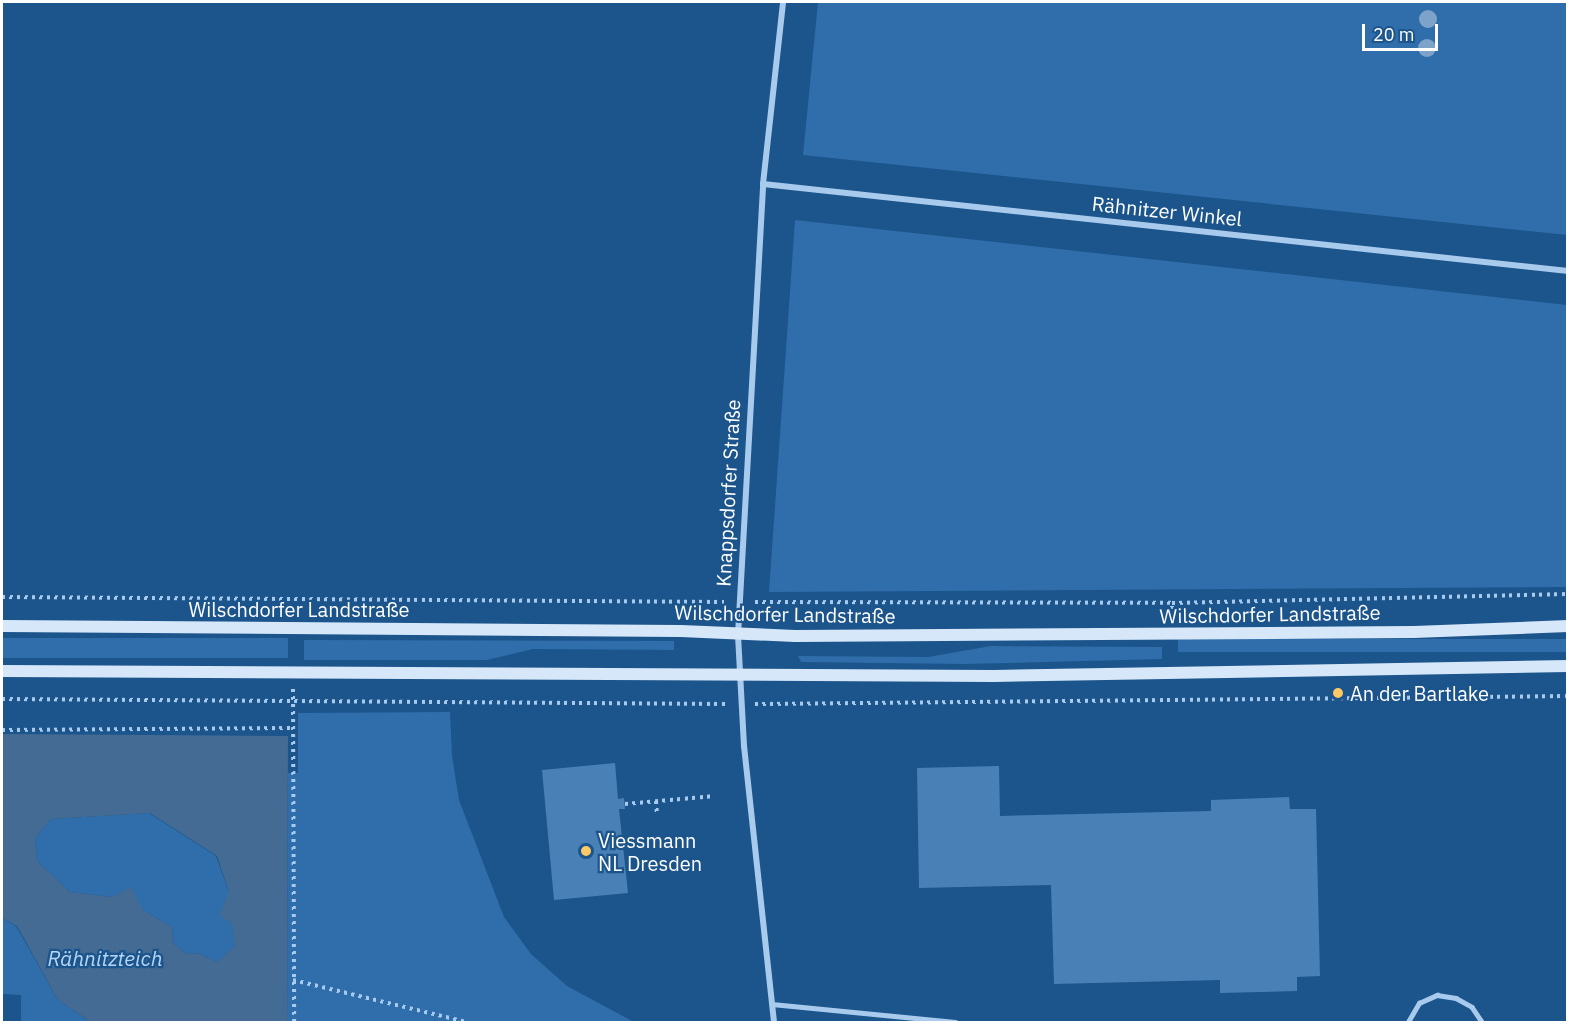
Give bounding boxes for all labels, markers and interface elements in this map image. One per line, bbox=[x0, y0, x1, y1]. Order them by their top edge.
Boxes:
scale bar bbox=[1365, 12, 1442, 50]
text: 20 m bbox=[1373, 23, 1415, 46]
street label: Rähnitzer Winkel bbox=[1091, 191, 1243, 231]
street label: Knappsdorfer Straße bbox=[711, 399, 745, 587]
street label: Wilschdorfer Landstraße bbox=[188, 597, 410, 621]
street label: Wilschdorfer Landstraße bbox=[674, 600, 896, 628]
street label: Wilschdorfer Landstraße bbox=[1159, 600, 1381, 628]
place label: An der Bartlake bbox=[1350, 681, 1489, 705]
marker: An der Bartlake bbox=[1331, 686, 1345, 700]
place label: Viessmann NL Dresden bbox=[598, 828, 702, 875]
marker: Viessmann NL Dresden bbox=[579, 844, 593, 858]
water label: Rähnitzteich bbox=[47, 945, 163, 971]

